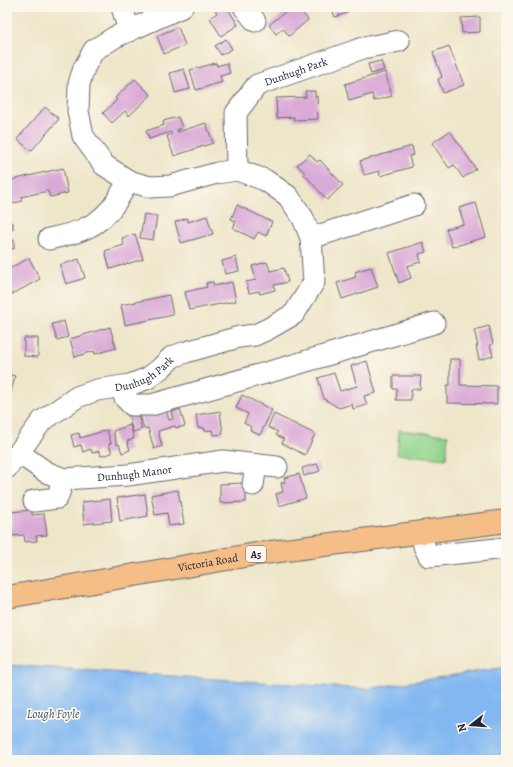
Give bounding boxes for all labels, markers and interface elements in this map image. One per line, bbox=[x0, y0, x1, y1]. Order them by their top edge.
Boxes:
street label: Dunhugh Park bbox=[262, 53, 330, 89]
street label: Dunhugh Park bbox=[114, 352, 177, 395]
street label: Dunhugh Manor bbox=[97, 461, 173, 484]
road number: A5 bbox=[246, 546, 266, 562]
street label: Victoria Road bbox=[176, 550, 239, 575]
north arrow bbox=[451, 705, 491, 745]
water label: Lough Foyle bbox=[27, 706, 80, 722]
text: N bbox=[454, 722, 470, 734]

